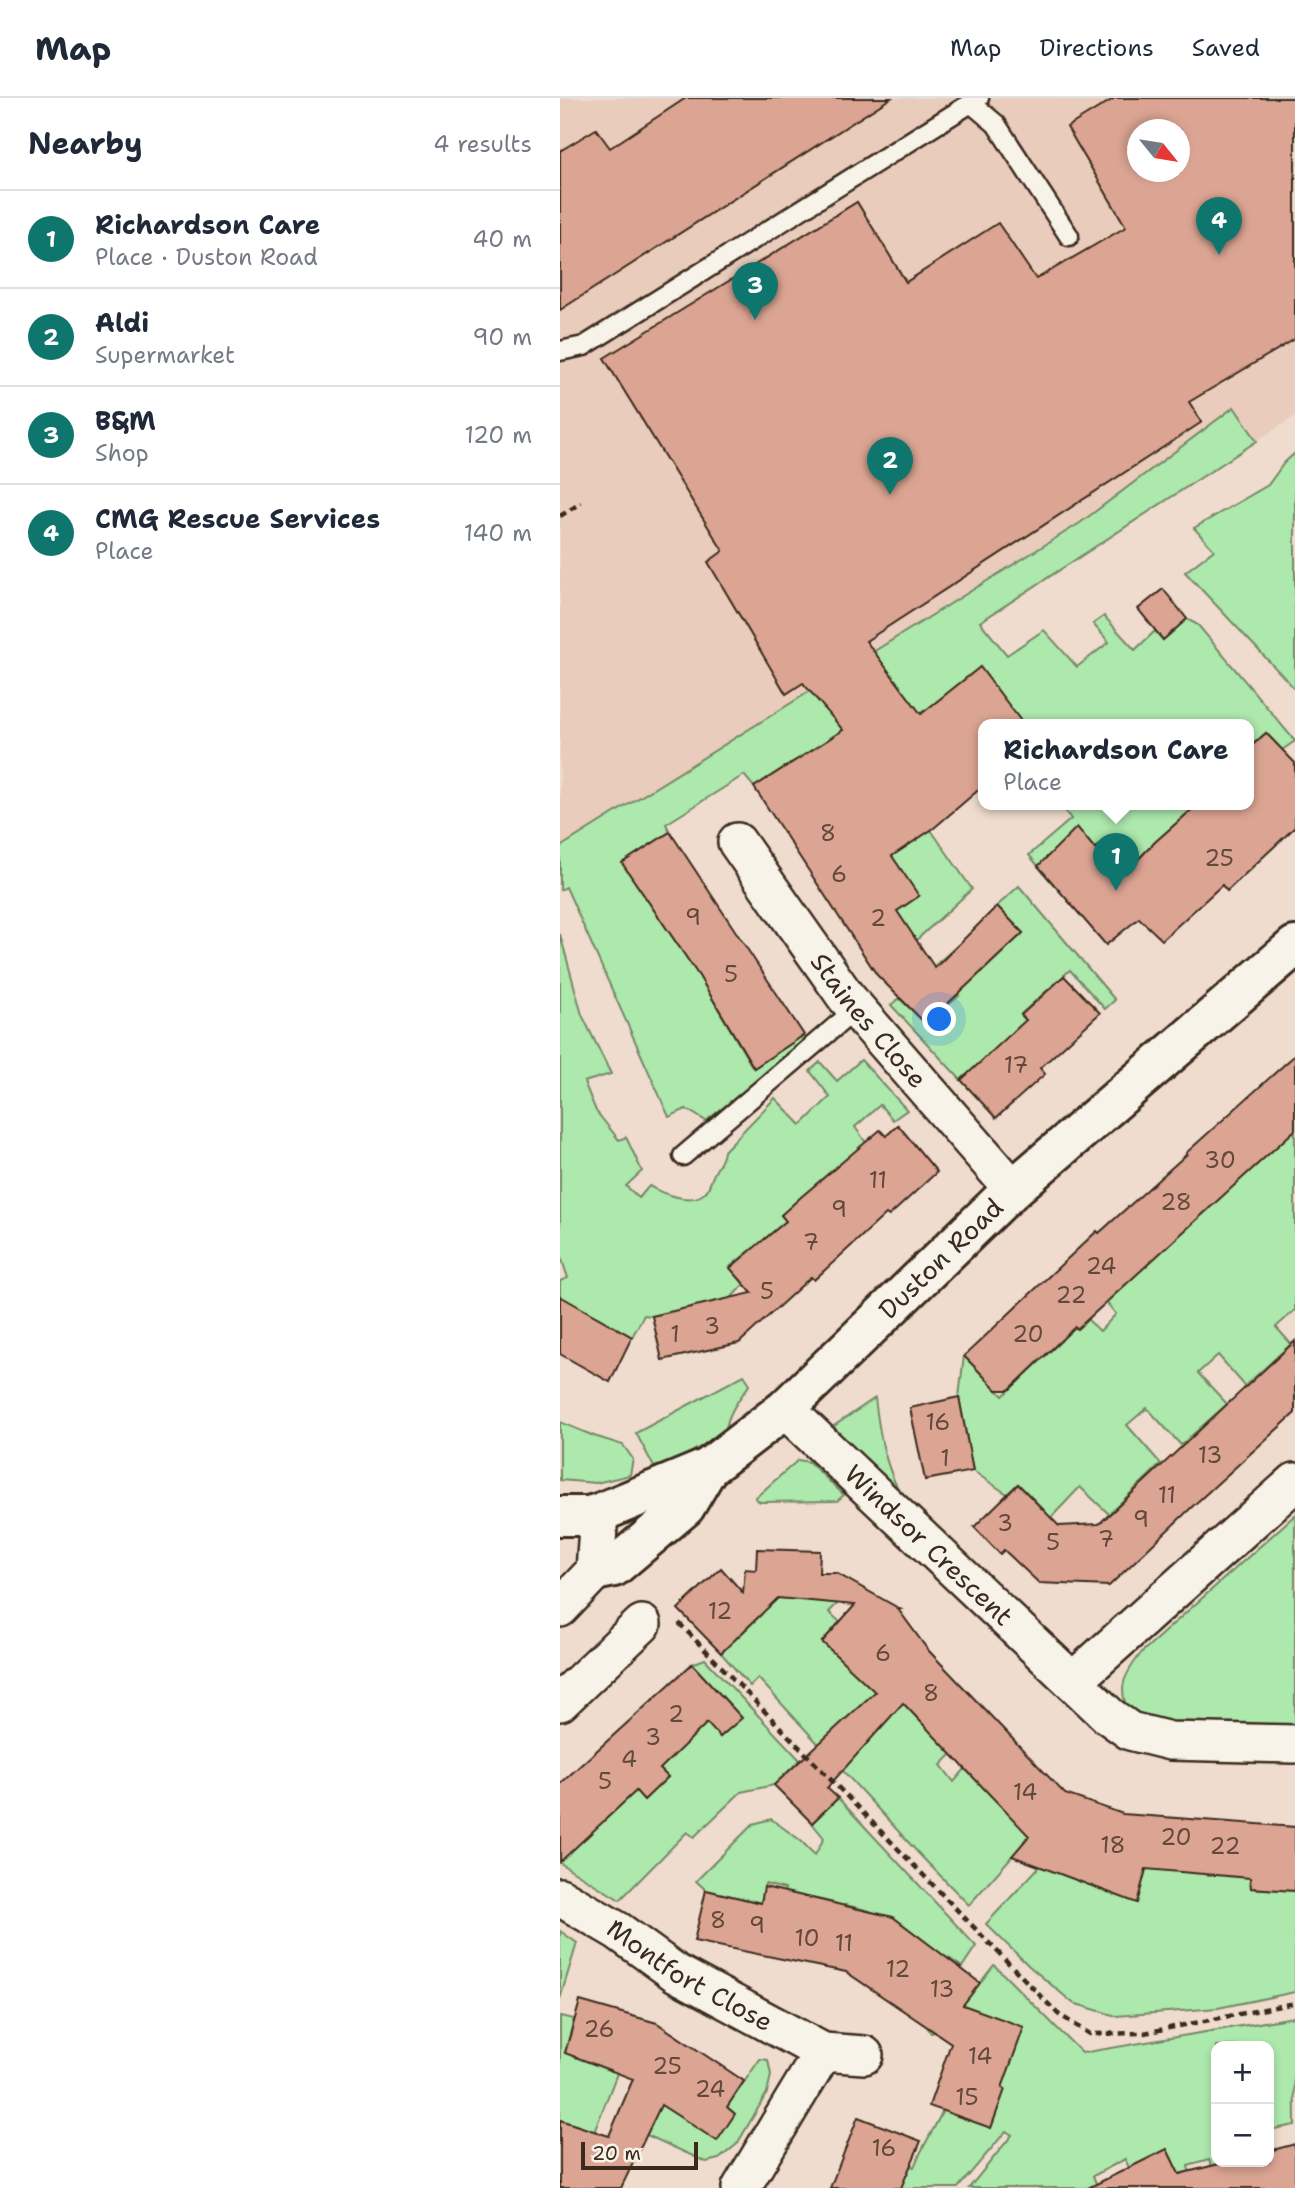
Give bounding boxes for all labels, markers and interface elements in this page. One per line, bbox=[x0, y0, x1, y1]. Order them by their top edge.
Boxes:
text: Map bbox=[35, 26, 111, 71]
text: Map bbox=[950, 32, 1001, 64]
text: Directions bbox=[1039, 32, 1154, 64]
text: Saved bbox=[1192, 32, 1260, 64]
north arrow bbox=[1127, 119, 1190, 182]
text: Nearby bbox=[28, 123, 143, 164]
text: 4 results bbox=[433, 129, 532, 159]
pin: 4 bbox=[1196, 197, 1242, 255]
text: Richardson Care bbox=[95, 207, 320, 242]
text: 1 bbox=[46, 224, 56, 254]
text: 40 m bbox=[472, 224, 532, 254]
text: Place · Duston Road bbox=[95, 242, 318, 272]
pin: 3 bbox=[732, 262, 778, 320]
text: Aldi bbox=[95, 305, 149, 340]
text: 2 bbox=[43, 322, 59, 352]
text: 90 m bbox=[472, 322, 532, 352]
text: Supermarket bbox=[95, 340, 235, 370]
text: B&M bbox=[95, 403, 156, 438]
text: 3 bbox=[43, 420, 59, 450]
text: 120 m bbox=[464, 420, 532, 450]
pin: 2 bbox=[867, 437, 913, 495]
text: Shop bbox=[95, 438, 149, 468]
text: CMG Rescue Services bbox=[95, 501, 380, 536]
text: 4 bbox=[43, 518, 59, 548]
text: 140 m bbox=[464, 518, 532, 548]
text: Place bbox=[95, 536, 154, 566]
popup bbox=[978, 719, 1254, 810]
text: Richardson Care bbox=[1003, 732, 1229, 767]
text: Place bbox=[1003, 767, 1062, 797]
house number: 8 bbox=[820, 818, 836, 848]
pin: 1 bbox=[1093, 833, 1139, 891]
house number: 25 bbox=[1204, 843, 1234, 873]
house number: 6 bbox=[831, 859, 847, 889]
house number: 9 bbox=[685, 902, 701, 932]
house number: 2 bbox=[870, 903, 886, 933]
street label: Staines Close bbox=[803, 945, 935, 1095]
house number: 5 bbox=[724, 959, 738, 989]
your location bbox=[922, 1002, 956, 1036]
house number: 17 bbox=[1004, 1050, 1028, 1080]
house number: 30 bbox=[1204, 1145, 1236, 1175]
house number: 11 bbox=[869, 1165, 887, 1195]
house number: 28 bbox=[1160, 1187, 1192, 1217]
street label: Duston Road bbox=[871, 1190, 1011, 1327]
house number: 9 bbox=[831, 1194, 847, 1224]
house number: 7 bbox=[803, 1227, 819, 1257]
house number: 24 bbox=[1086, 1251, 1116, 1281]
house number: 5 bbox=[760, 1276, 774, 1306]
house number: 22 bbox=[1055, 1280, 1087, 1310]
house number: 3 bbox=[704, 1311, 720, 1341]
house number: 1 bbox=[670, 1319, 680, 1349]
house number: 20 bbox=[1012, 1319, 1044, 1349]
house number: 16 bbox=[926, 1407, 950, 1437]
house number: 13 bbox=[1198, 1440, 1222, 1470]
house number: 1 bbox=[940, 1443, 950, 1473]
street label: Windsor Crescent bbox=[837, 1456, 1021, 1633]
house number: 11 bbox=[1158, 1480, 1176, 1510]
house number: 9 bbox=[1133, 1504, 1149, 1534]
house number: 3 bbox=[997, 1508, 1013, 1538]
house number: 7 bbox=[1098, 1524, 1114, 1554]
house number: 5 bbox=[1046, 1527, 1060, 1557]
house number: 12 bbox=[708, 1596, 732, 1626]
house number: 6 bbox=[875, 1638, 891, 1668]
house number: 8 bbox=[923, 1678, 939, 1708]
house number: 2 bbox=[668, 1699, 684, 1729]
house number: 3 bbox=[645, 1722, 661, 1752]
house number: 4 bbox=[621, 1744, 637, 1774]
house number: 5 bbox=[598, 1766, 612, 1796]
house number: 14 bbox=[1013, 1777, 1037, 1807]
house number: 20 bbox=[1160, 1822, 1192, 1852]
house number: 18 bbox=[1100, 1830, 1126, 1860]
house number: 22 bbox=[1209, 1831, 1241, 1861]
house number: 8 bbox=[710, 1905, 726, 1935]
house number: 9 bbox=[749, 1910, 765, 1940]
street label: Montfort Close bbox=[600, 1911, 779, 2039]
house number: 10 bbox=[794, 1923, 820, 1953]
house number: 11 bbox=[835, 1928, 853, 1958]
house number: 12 bbox=[886, 1954, 910, 1984]
house number: 13 bbox=[930, 1974, 954, 2004]
house number: 26 bbox=[583, 2014, 615, 2044]
house number: 14 bbox=[968, 2041, 992, 2071]
map controls bbox=[1211, 2041, 1274, 2167]
button: + bbox=[1211, 2041, 1274, 2104]
house number: 25 bbox=[652, 2051, 682, 2081]
house number: 24 bbox=[695, 2074, 725, 2104]
house number: 15 bbox=[955, 2082, 979, 2112]
button: − bbox=[1211, 2104, 1274, 2167]
house number: 16 bbox=[872, 2133, 896, 2163]
scale bar bbox=[581, 2139, 698, 2171]
text: 20 m bbox=[592, 2141, 641, 2166]

